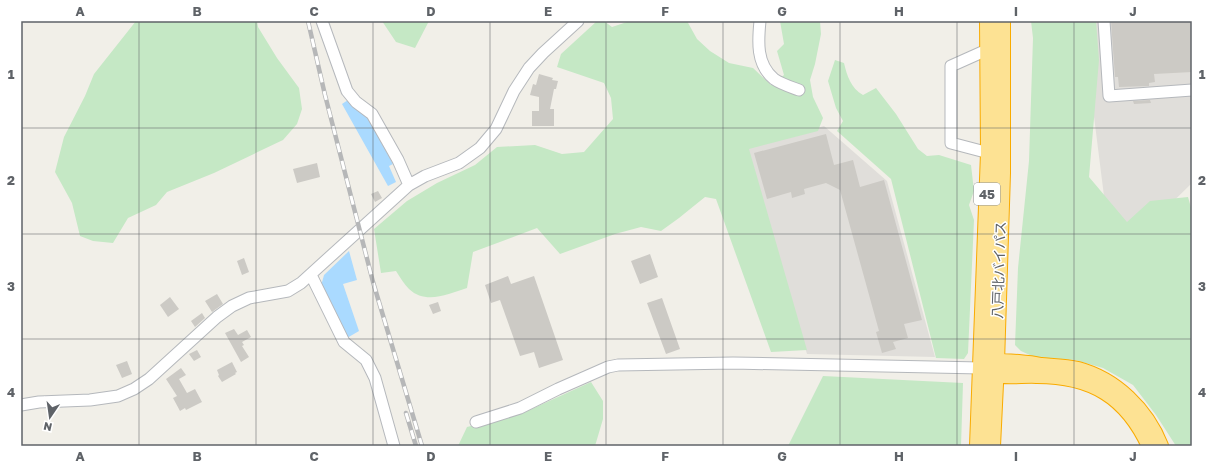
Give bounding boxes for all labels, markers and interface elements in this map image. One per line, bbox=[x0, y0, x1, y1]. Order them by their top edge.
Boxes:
text: A bbox=[75, 3, 85, 19]
text: B bbox=[192, 3, 202, 19]
text: C bbox=[309, 3, 319, 19]
text: D bbox=[426, 3, 436, 19]
text: E bbox=[544, 3, 552, 19]
text: F bbox=[661, 3, 669, 19]
text: G bbox=[777, 3, 787, 19]
text: H bbox=[894, 3, 904, 19]
text: I bbox=[1014, 3, 1018, 19]
text: J bbox=[1129, 3, 1137, 19]
text: 1 bbox=[8, 66, 15, 82]
text: 1 bbox=[1199, 66, 1206, 82]
text: 2 bbox=[7, 172, 15, 188]
text: 2 bbox=[1198, 172, 1206, 188]
road number: 45 bbox=[974, 183, 1000, 205]
street label: 八戸北バイパス bbox=[988, 221, 1009, 319]
text: 3 bbox=[7, 278, 15, 294]
text: 3 bbox=[1198, 278, 1206, 294]
text: 4 bbox=[7, 384, 15, 400]
text: 4 bbox=[1198, 384, 1206, 400]
north arrow bbox=[30, 397, 70, 437]
text: N bbox=[42, 420, 53, 435]
text: A bbox=[75, 448, 85, 464]
text: B bbox=[192, 448, 202, 464]
text: C bbox=[309, 448, 319, 464]
text: D bbox=[426, 448, 436, 464]
text: E bbox=[544, 448, 552, 464]
text: F bbox=[661, 448, 669, 464]
text: G bbox=[777, 448, 787, 464]
text: H bbox=[894, 448, 904, 464]
text: I bbox=[1014, 448, 1018, 464]
text: J bbox=[1129, 448, 1137, 464]

